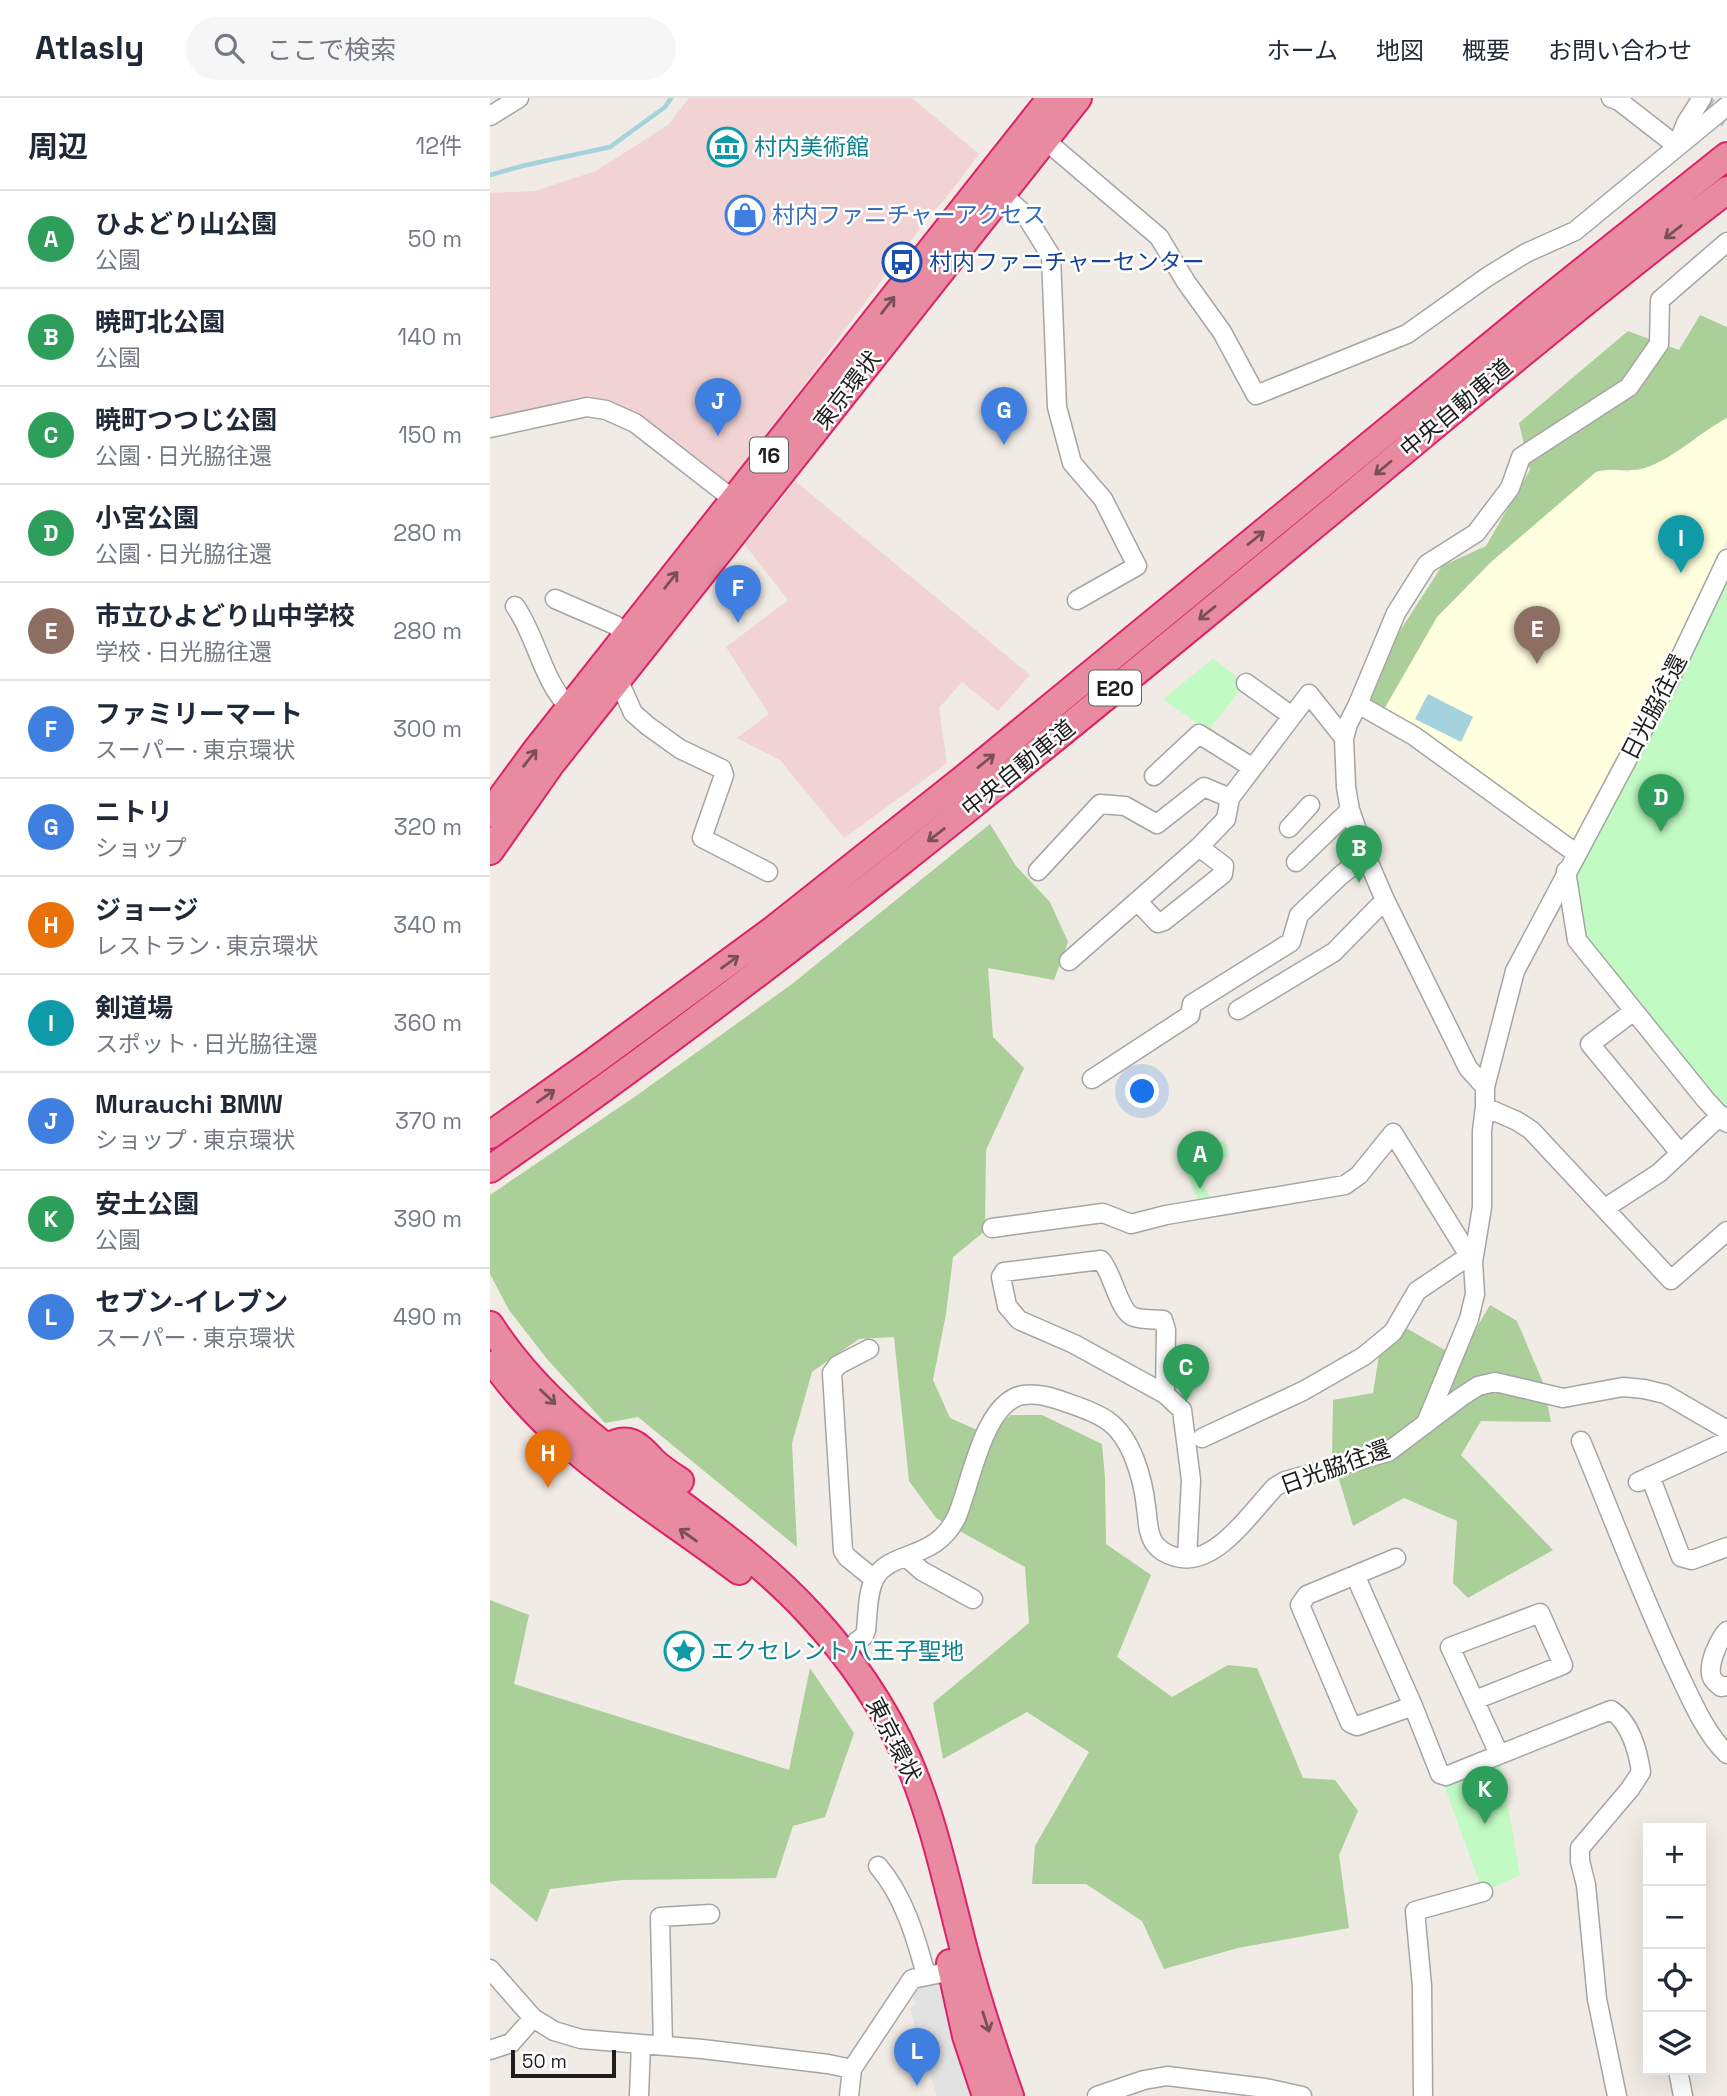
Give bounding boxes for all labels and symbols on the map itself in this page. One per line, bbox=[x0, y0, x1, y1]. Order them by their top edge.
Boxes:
museum icon: 村内美術館 bbox=[706, 126, 748, 168]
place label: 村内美術館 bbox=[754, 132, 869, 162]
shop icon: 村内ファニチャーアクセス bbox=[724, 194, 766, 236]
place label: 村内ファニチャーアクセス bbox=[772, 200, 1046, 230]
one-way arrow bbox=[1664, 224, 1683, 239]
bus stop icon: 村内ファニチャーセンター bbox=[881, 241, 923, 283]
place label: 村内ファニチャーセンター bbox=[929, 247, 1205, 277]
one-way arrow bbox=[880, 296, 895, 315]
street label: 東京環状 bbox=[807, 345, 887, 435]
street label: 中央自動車道 bbox=[1394, 352, 1518, 464]
pin: J bbox=[695, 378, 741, 436]
pin: G bbox=[981, 387, 1027, 445]
road number: 16 bbox=[750, 438, 788, 472]
one-way arrow bbox=[1374, 461, 1392, 476]
pin: I bbox=[1658, 515, 1704, 573]
one-way arrow bbox=[1247, 531, 1265, 546]
pin: F bbox=[715, 565, 761, 623]
one-way arrow bbox=[663, 571, 679, 589]
one-way arrow bbox=[1199, 605, 1217, 621]
pin: E bbox=[1514, 606, 1560, 664]
street label: 日光脇往還 bbox=[1615, 649, 1693, 765]
road number: E20 bbox=[1089, 670, 1141, 706]
street label: 中央自動車道 bbox=[955, 713, 1081, 823]
one-way arrow bbox=[523, 750, 538, 768]
one-way arrow bbox=[976, 753, 994, 768]
pin: D bbox=[1638, 774, 1684, 832]
pin: B bbox=[1336, 825, 1382, 883]
one-way arrow bbox=[928, 827, 946, 842]
one-way arrow bbox=[720, 954, 739, 969]
your location bbox=[1125, 1074, 1159, 1108]
one-way arrow bbox=[536, 1089, 555, 1103]
pin: A bbox=[1177, 1131, 1223, 1189]
pin: C bbox=[1163, 1344, 1209, 1402]
one-way arrow bbox=[539, 1388, 556, 1405]
pin: H bbox=[525, 1430, 571, 1488]
street label: 日光脇往還 bbox=[1276, 1433, 1394, 1501]
one-way arrow bbox=[679, 1528, 698, 1542]
place icon: エクセレント八王子聖地 bbox=[663, 1630, 705, 1672]
place label: エクセレント八王子聖地 bbox=[711, 1636, 964, 1666]
street label: 東京環状 bbox=[860, 1692, 928, 1788]
pin: K bbox=[1462, 1766, 1508, 1824]
one-way arrow bbox=[980, 2011, 993, 2033]
pin: L bbox=[894, 2028, 940, 2086]
scale bar bbox=[511, 2047, 616, 2079]

